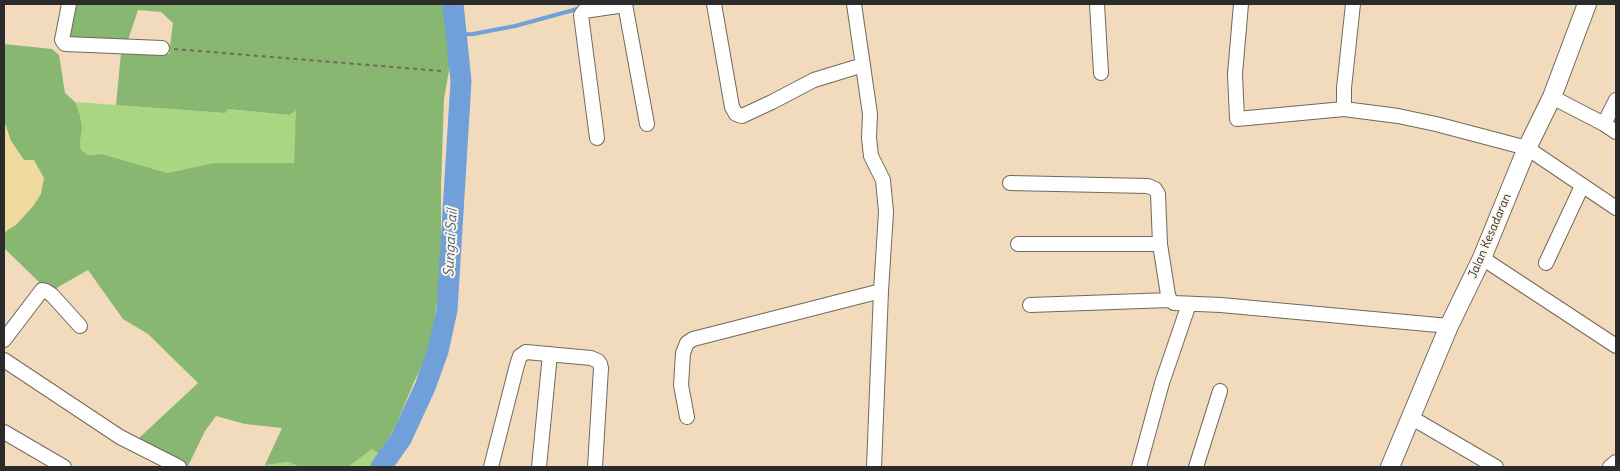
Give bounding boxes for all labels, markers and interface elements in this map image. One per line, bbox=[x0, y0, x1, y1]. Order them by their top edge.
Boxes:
street label: Jalan Kesadaran bbox=[1466, 191, 1514, 281]
water label: Sungai Sail bbox=[441, 208, 461, 278]

